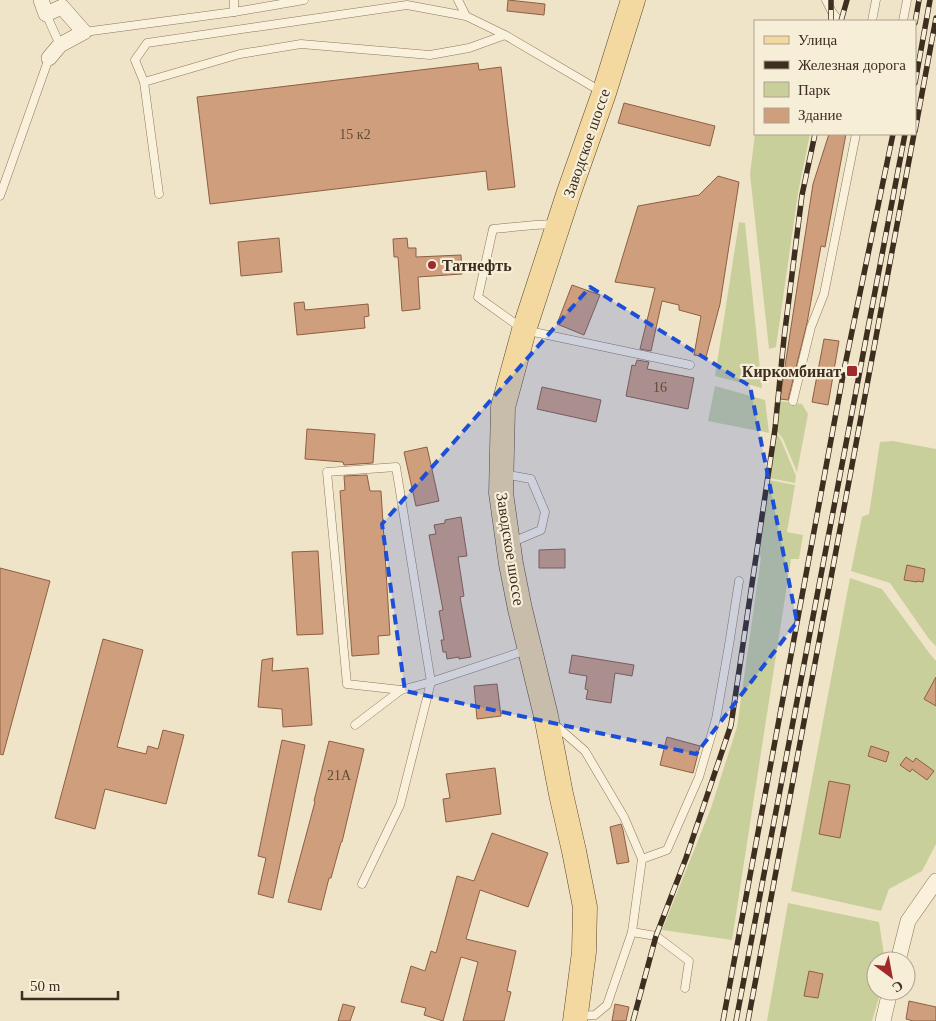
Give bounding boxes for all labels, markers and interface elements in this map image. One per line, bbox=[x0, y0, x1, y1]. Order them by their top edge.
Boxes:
legend bbox=[754, 20, 916, 135]
text: Улица bbox=[798, 32, 837, 48]
text: Железная дорога bbox=[798, 57, 906, 73]
text: Парк bbox=[798, 82, 831, 98]
street label: Заводское шоссе bbox=[560, 87, 614, 200]
text: Здание bbox=[798, 107, 842, 123]
house number: 15 к2 bbox=[339, 127, 371, 142]
place label: Татнефть bbox=[442, 257, 512, 275]
marker: Татнефть bbox=[426, 259, 438, 271]
place label: Киркомбинат bbox=[742, 363, 841, 381]
marker: Киркомбинат bbox=[845, 364, 859, 378]
house number: 16 bbox=[653, 380, 667, 395]
street label: Заводское шоссе bbox=[492, 492, 528, 607]
house number: 21А bbox=[327, 768, 352, 783]
north arrow bbox=[866, 951, 916, 1001]
scale bar bbox=[22, 968, 119, 1000]
text: 50 m bbox=[30, 978, 61, 994]
text: С bbox=[889, 978, 906, 996]

